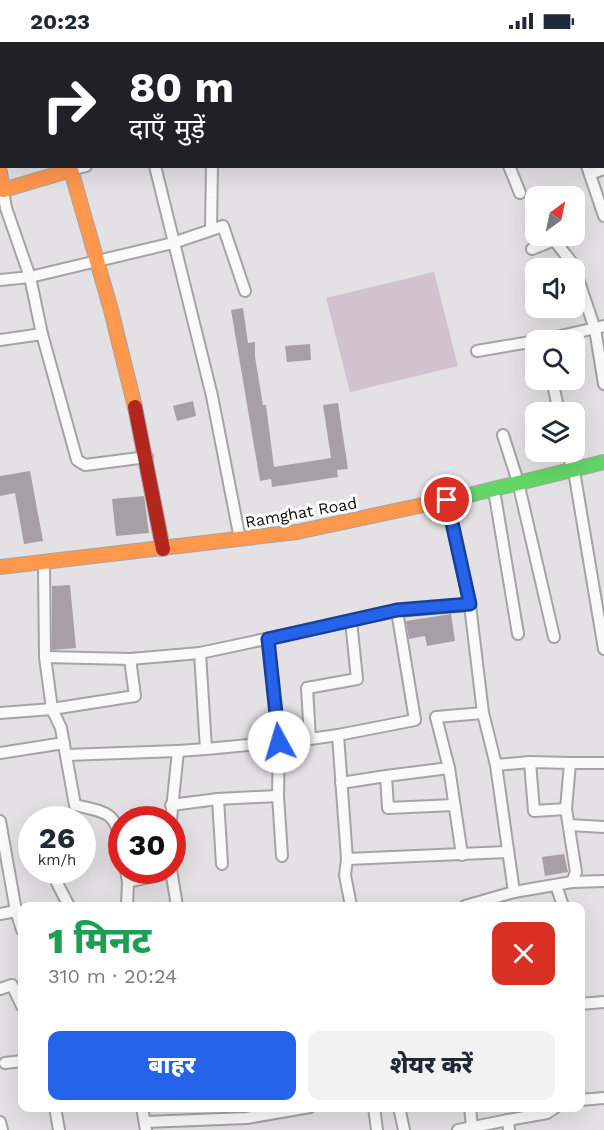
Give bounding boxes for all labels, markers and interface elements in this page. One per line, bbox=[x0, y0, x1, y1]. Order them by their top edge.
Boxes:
text: 20:23 bbox=[30, 9, 90, 34]
text: 80 m bbox=[129, 63, 234, 112]
icon: right bbox=[30, 66, 108, 144]
text: दाएँ मुड़ें bbox=[129, 113, 205, 145]
north arrow bbox=[525, 186, 585, 246]
map controls bbox=[525, 186, 585, 462]
button: sound bbox=[525, 258, 585, 318]
button: search bbox=[525, 330, 585, 390]
button: layers bbox=[525, 402, 585, 462]
pin bbox=[421, 474, 472, 525]
icon: arrive bbox=[430, 483, 463, 516]
street label: Ramghat Road bbox=[244, 493, 359, 532]
position arrow bbox=[247, 710, 311, 774]
speed limit sign: 30 bbox=[108, 806, 186, 884]
text: 26 bbox=[39, 820, 75, 855]
text: km/h bbox=[38, 851, 76, 869]
text: 1 मिनट bbox=[48, 920, 151, 962]
button: close bbox=[492, 922, 555, 985]
text: 310 m · 20:24 bbox=[48, 964, 177, 988]
button: बाहर bbox=[48, 1031, 296, 1100]
button: शेयर करें bbox=[308, 1031, 555, 1100]

